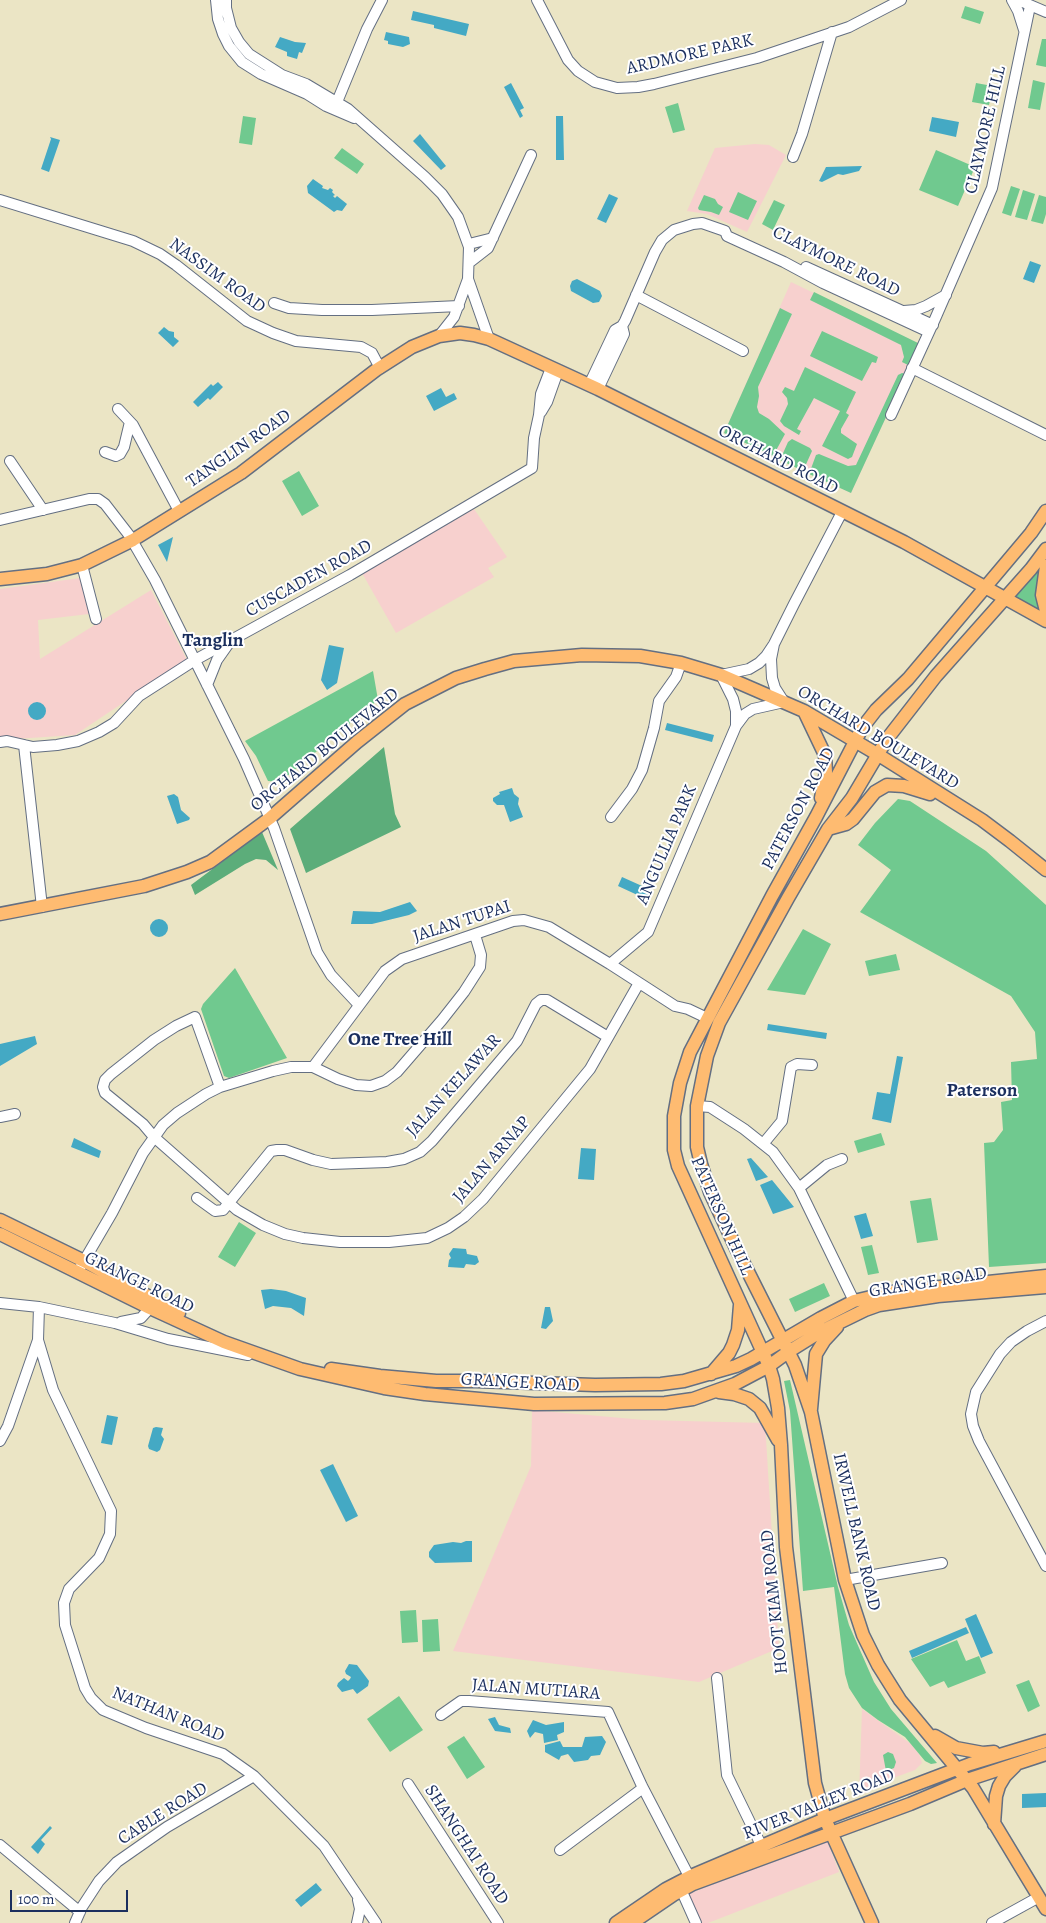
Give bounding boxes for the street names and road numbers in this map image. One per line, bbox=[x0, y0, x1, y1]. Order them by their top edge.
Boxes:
street label: ARDMORE PARK bbox=[625, 30, 755, 80]
street label: CLAYMORE HILL bbox=[961, 64, 1011, 196]
street label: CLAYMORE ROAD bbox=[769, 222, 903, 302]
street label: NASSIM ROAD bbox=[165, 234, 269, 318]
street label: TANGLIN ROAD bbox=[182, 405, 296, 493]
street label: ORCHARD ROAD bbox=[714, 420, 842, 500]
street label: CUSCADEN ROAD bbox=[242, 535, 376, 623]
street label: ORCHARD BOULEVARD bbox=[793, 681, 963, 795]
street label: ORCHARD BOULEVARD bbox=[246, 683, 404, 817]
street label: PATERSON ROAD bbox=[758, 744, 840, 874]
street label: ANGULLIA PARK bbox=[632, 782, 702, 908]
street label: JALAN TUPAI bbox=[410, 896, 514, 948]
street label: JALAN KELAWAR bbox=[402, 1030, 506, 1142]
street label: JALAN ARNAP bbox=[449, 1112, 535, 1208]
street label: PATERSON HILL bbox=[685, 1153, 757, 1279]
street label: GRANGE ROAD bbox=[81, 1247, 197, 1319]
street label: GRANGE ROAD bbox=[868, 1263, 988, 1303]
street label: GRANGE ROAD bbox=[460, 1369, 580, 1397]
street label: IRWELL BANK ROAD bbox=[827, 1451, 885, 1613]
street label: HOOT KIAM ROAD bbox=[757, 1529, 793, 1675]
street label: JALAN MUTIARA bbox=[471, 1675, 601, 1705]
street label: NATHAN ROAD bbox=[109, 1683, 227, 1747]
street label: RIVER VALLEY ROAD bbox=[740, 1765, 898, 1845]
street label: CABLE ROAD bbox=[114, 1778, 212, 1850]
street label: SHANGHAI ROAD bbox=[419, 1781, 513, 1909]

